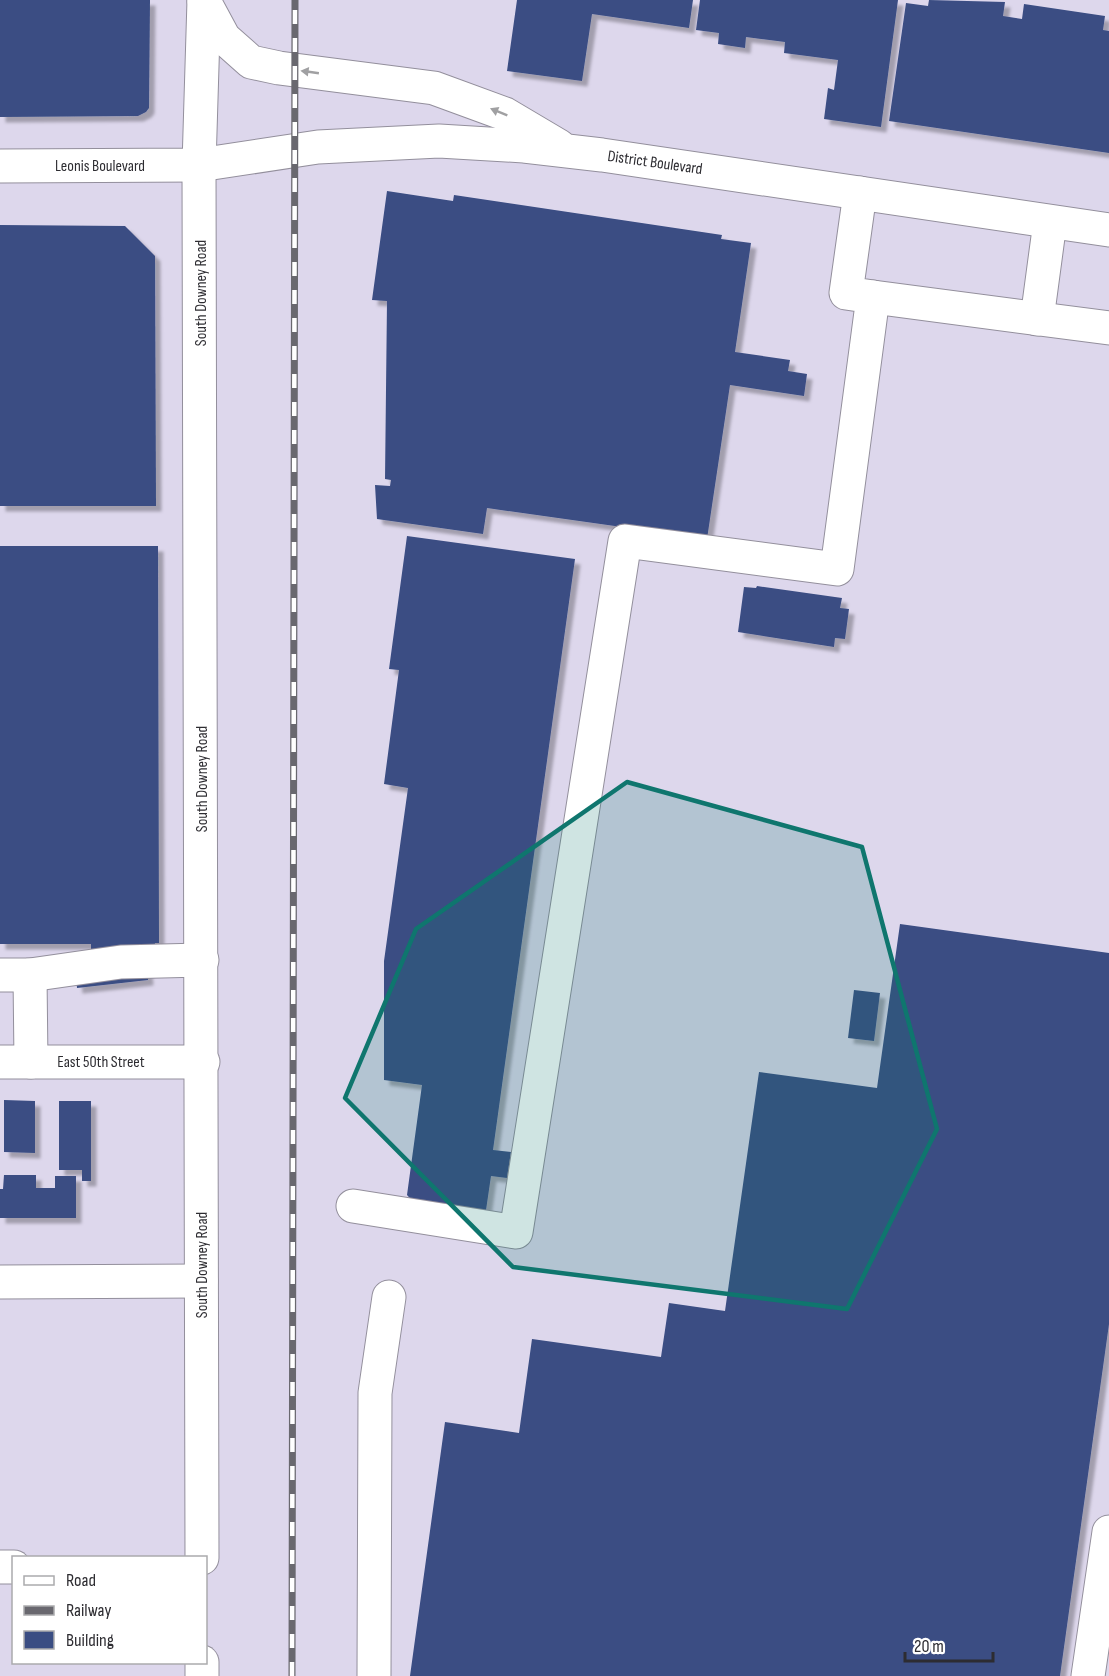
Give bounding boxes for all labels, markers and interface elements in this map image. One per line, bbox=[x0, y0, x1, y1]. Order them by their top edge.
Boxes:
one-way arrow bbox=[300, 67, 319, 76]
one-way arrow bbox=[490, 107, 508, 117]
street label: District Boulevard bbox=[606, 147, 704, 179]
street label: Leonis Boulevard bbox=[55, 157, 145, 176]
street label: South Downey Road bbox=[192, 240, 211, 346]
street label: South Downey Road bbox=[193, 726, 212, 832]
street label: East 50th Street bbox=[57, 1053, 145, 1072]
street label: South Downey Road bbox=[193, 1212, 212, 1318]
legend bbox=[12, 1556, 207, 1664]
text: Road bbox=[66, 1570, 96, 1591]
text: Railway bbox=[66, 1600, 111, 1621]
scale bar bbox=[905, 1625, 994, 1663]
text: Building bbox=[66, 1630, 114, 1651]
text: 20 m bbox=[914, 1636, 944, 1657]

